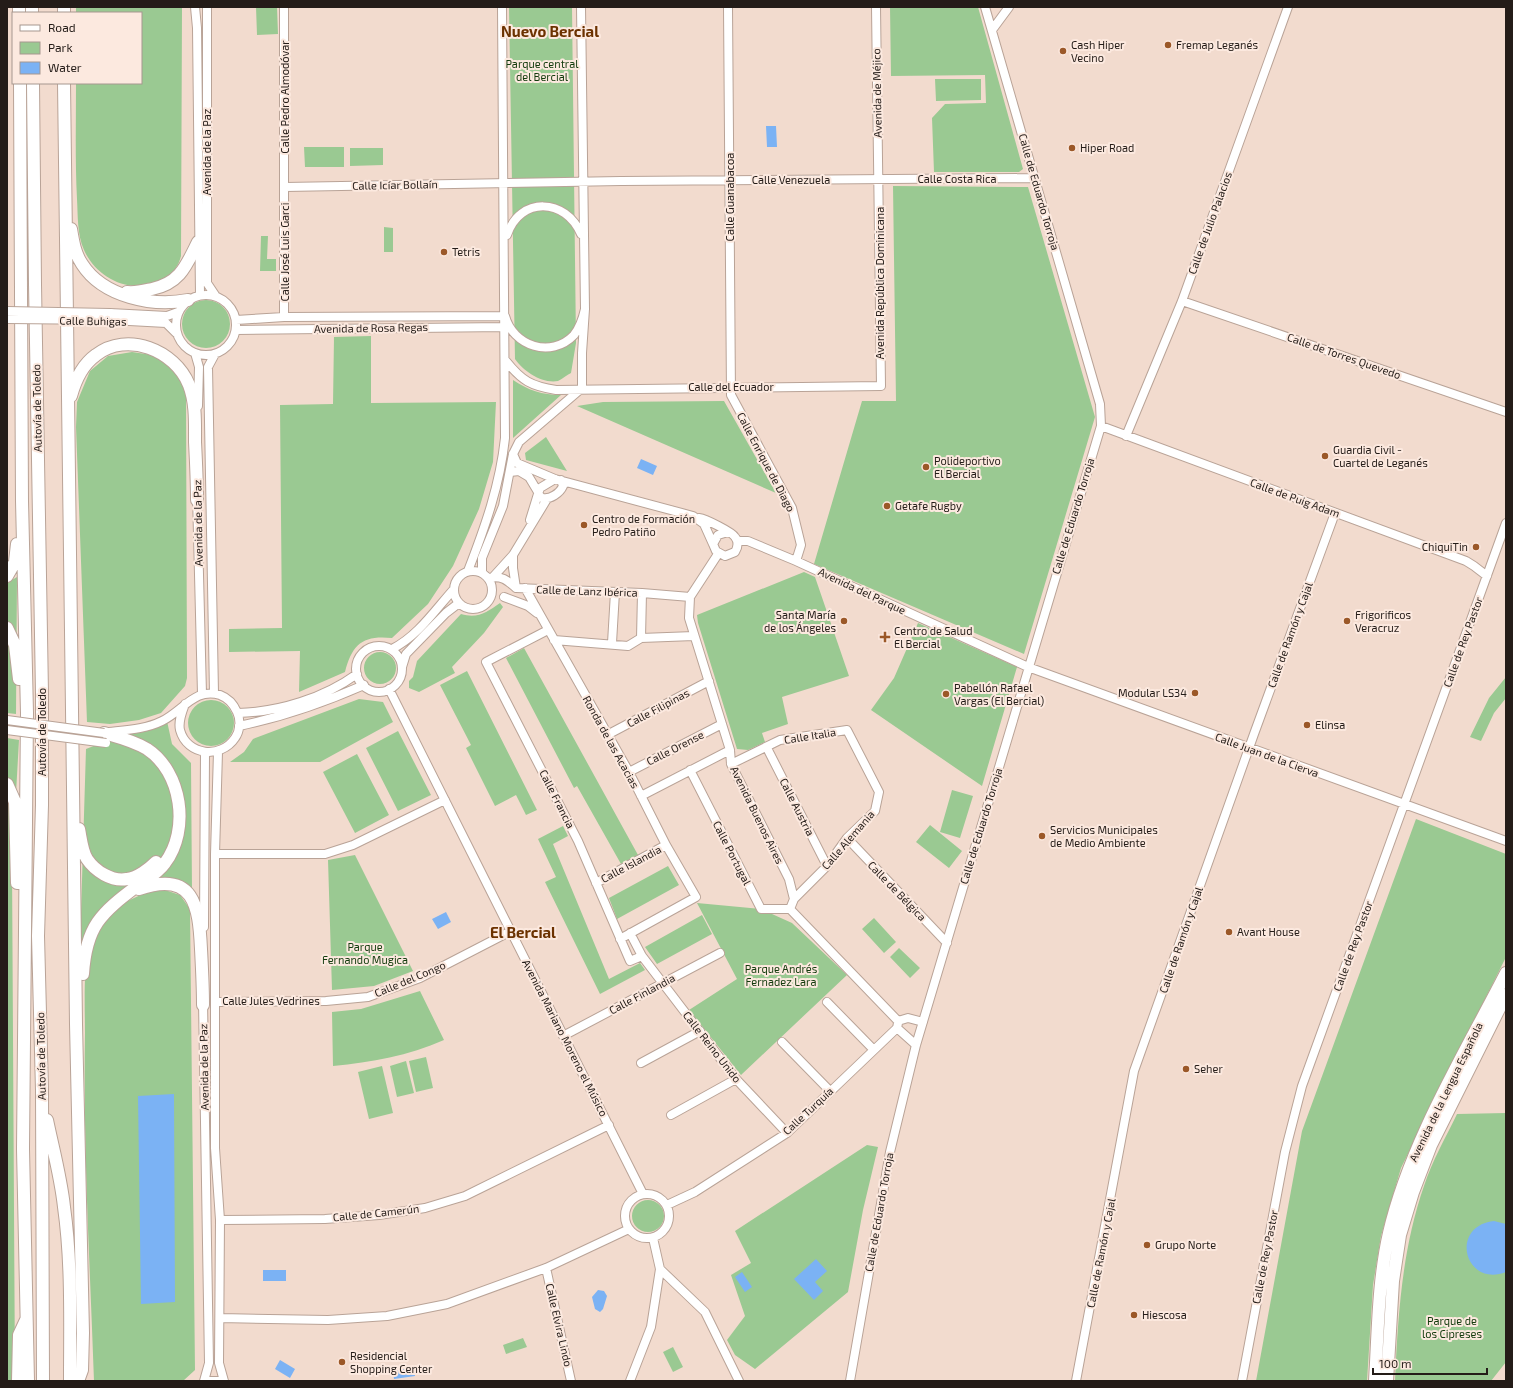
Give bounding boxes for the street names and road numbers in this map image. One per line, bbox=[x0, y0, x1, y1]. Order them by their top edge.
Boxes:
street label: Calle Pedro Almodóvar bbox=[278, 40, 291, 154]
street label: Avenida de Méjico bbox=[869, 48, 885, 138]
street label: Avenida de la Paz bbox=[200, 108, 213, 195]
street label: Calle de Eduardo Torroja bbox=[1016, 132, 1062, 252]
street label: Calle Guanabacoa bbox=[723, 153, 736, 241]
street label: Calle de Julio Palacios bbox=[1185, 169, 1234, 276]
street label: Calle Costa Rica bbox=[918, 172, 996, 185]
street label: Calle Venezuela bbox=[752, 173, 830, 186]
street label: Calle Icíar Bollaín bbox=[352, 177, 438, 192]
street label: Calle José Luis Garci bbox=[278, 203, 291, 301]
street label: Avenida República Dominicana bbox=[873, 207, 886, 359]
street label: Calle Buhigas bbox=[59, 313, 127, 328]
street label: Avenida de Rosa Regas bbox=[314, 320, 429, 335]
street label: Calle de Torres Quevedo bbox=[1285, 330, 1403, 382]
street label: Autovía de Toledo bbox=[29, 364, 44, 452]
street label: Calle del Ecuador bbox=[688, 380, 774, 393]
street label: Calle Enrique de Diago bbox=[735, 410, 798, 514]
street label: Calle de Eduardo Torroja bbox=[1049, 456, 1097, 576]
street label: Calle de Puig Adam bbox=[1249, 475, 1342, 520]
street label: Avenida de la Paz bbox=[190, 479, 205, 566]
street label: Avenida del Parque bbox=[816, 565, 908, 617]
street label: Calle de Ramón y Cajal bbox=[1264, 579, 1316, 690]
street label: Calle de Lanz Ibérica bbox=[536, 582, 638, 599]
street label: Calle de Rey Pastor bbox=[1440, 594, 1485, 689]
street label: Calle Filipinas bbox=[624, 685, 692, 729]
street label: Autovía de Toledo bbox=[35, 688, 48, 776]
street label: Ronda de las Acacias bbox=[581, 693, 643, 791]
street label: Calle Italia bbox=[783, 725, 837, 746]
street label: Calle Orense bbox=[644, 728, 706, 768]
street label: Calle Juan de la Cierva bbox=[1214, 730, 1321, 779]
street label: Avenida Buenos Aires bbox=[728, 764, 787, 866]
street label: Calle de Eduardo Torroja bbox=[957, 766, 1005, 886]
street label: Calle Francia bbox=[537, 767, 578, 830]
street label: Calle Austria bbox=[777, 776, 818, 838]
street label: Calle Alemania bbox=[819, 808, 877, 872]
street label: Calle Portugal bbox=[711, 819, 754, 888]
street label: Calle Islandia bbox=[598, 842, 663, 885]
street label: Calle de Bélgica bbox=[866, 858, 929, 923]
street label: Calle de Ramón y Cajal bbox=[1156, 884, 1206, 995]
street label: Calle de Rey Pastor bbox=[1330, 898, 1375, 993]
street label: Avenida Mariano Moreno el Músico bbox=[520, 957, 611, 1118]
street label: Calle del Congo bbox=[372, 958, 447, 999]
street label: Calle Finlandia bbox=[606, 971, 677, 1016]
street label: Calle Jules Vedrines bbox=[222, 994, 320, 1007]
street label: Calle Reino Unido bbox=[681, 1009, 744, 1085]
street label: Autovía de Toledo bbox=[33, 1012, 48, 1100]
street label: Avenida de la Lengua Española bbox=[1406, 1020, 1485, 1164]
street label: Avenida de la Paz bbox=[196, 1023, 211, 1110]
street label: Calle Turquía bbox=[780, 1084, 836, 1137]
street label: Calle de Eduardo Torroja bbox=[862, 1151, 896, 1273]
street label: Calle de Ramón y Cajal bbox=[1083, 1196, 1119, 1309]
street label: Calle de Camerún bbox=[332, 1202, 420, 1224]
street label: Calle de Rey Pastor bbox=[1249, 1208, 1280, 1305]
street label: Calle Elvira Lindo bbox=[544, 1282, 575, 1368]

